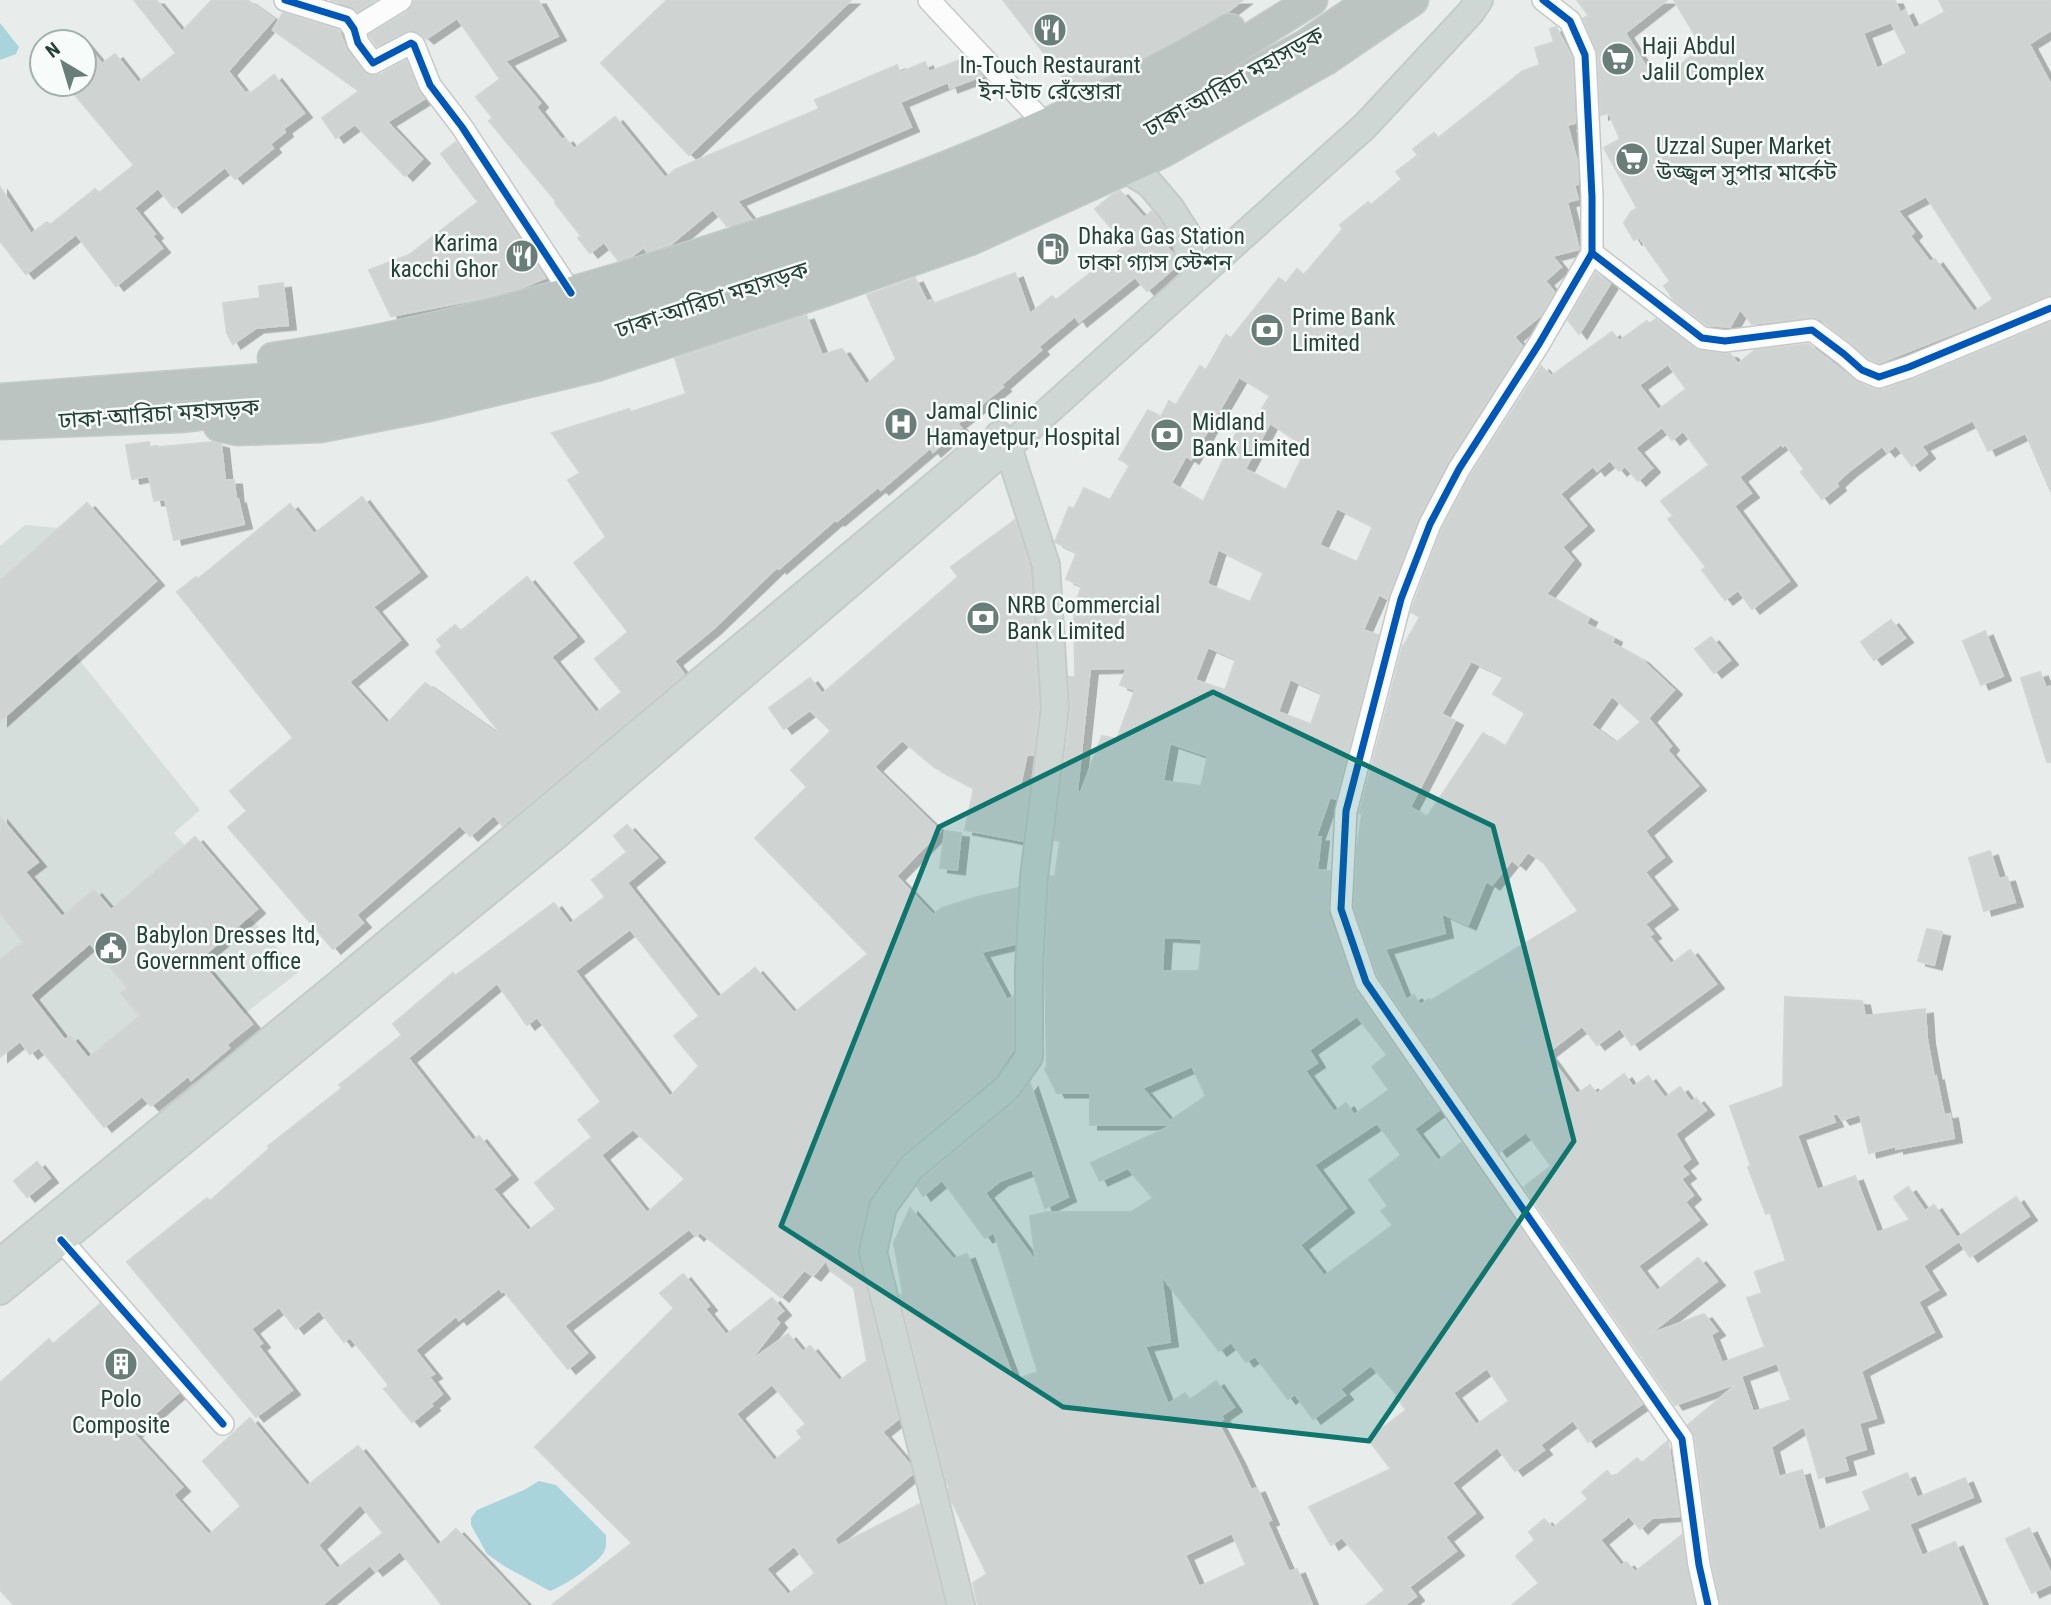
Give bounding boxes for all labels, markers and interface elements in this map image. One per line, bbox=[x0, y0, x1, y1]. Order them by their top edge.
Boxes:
restaurant icon: In-Touch Restaurant ইন-টাচ রেঁস্তোরা bbox=[1031, 11, 1069, 49]
street label: ঢাকা-আরিচা মহাসড়ক bbox=[1139, 21, 1329, 143]
north arrow bbox=[28, 28, 98, 98]
place label: Haji Abdul Jalil Complex bbox=[1642, 33, 1765, 86]
text: N bbox=[41, 37, 65, 63]
supermarket icon: Haji Abdul Jalil Complex bbox=[1599, 40, 1637, 78]
place label: In-Touch Restaurant ইন-টাচ রেঁস্তোরা bbox=[959, 52, 1141, 105]
place label: Uzzal Super Market উজ্জ্বল সুপার মার্কেট bbox=[1655, 133, 1837, 186]
supermarket icon: Uzzal Super Market উজ্জ্বল সুপার মার্কেট bbox=[1613, 140, 1651, 178]
place label: Dhaka Gas Station ঢাকা গ্যাস স্টেশন bbox=[1077, 223, 1245, 276]
place label: Karima kacchi Ghor bbox=[390, 230, 498, 283]
fuel station icon: Dhaka Gas Station ঢাকা গ্যাস স্টেশন bbox=[1034, 230, 1072, 268]
restaurant icon: Karima kacchi Ghor bbox=[503, 237, 541, 275]
street label: ঢাকা-আরিচা মহাসড়ক bbox=[611, 256, 812, 344]
place label: Prime Bank Limited bbox=[1292, 304, 1396, 357]
bank icon: Prime Bank Limited bbox=[1248, 311, 1286, 349]
street label: ঢাকা-আরিচা মহাসড়ক bbox=[57, 393, 261, 435]
place label: Jamal Clinic Hamayetpur, Hospital bbox=[926, 398, 1120, 451]
hospital icon: Jamal Clinic Hamayetpur, Hospital bbox=[882, 405, 920, 443]
place label: Midland Bank Limited bbox=[1192, 409, 1310, 462]
bank icon: Midland Bank Limited bbox=[1148, 416, 1186, 454]
place label: NRB Commercial Bank Limited bbox=[1007, 592, 1160, 645]
bank icon: NRB Commercial Bank Limited bbox=[964, 599, 1002, 637]
place label: Babylon Dresses ltd, Government office bbox=[136, 922, 320, 975]
public building icon: Babylon Dresses ltd, Government office bbox=[92, 929, 130, 967]
building icon: Polo Composite bbox=[102, 1345, 140, 1383]
place label: Polo Composite bbox=[72, 1386, 170, 1439]

